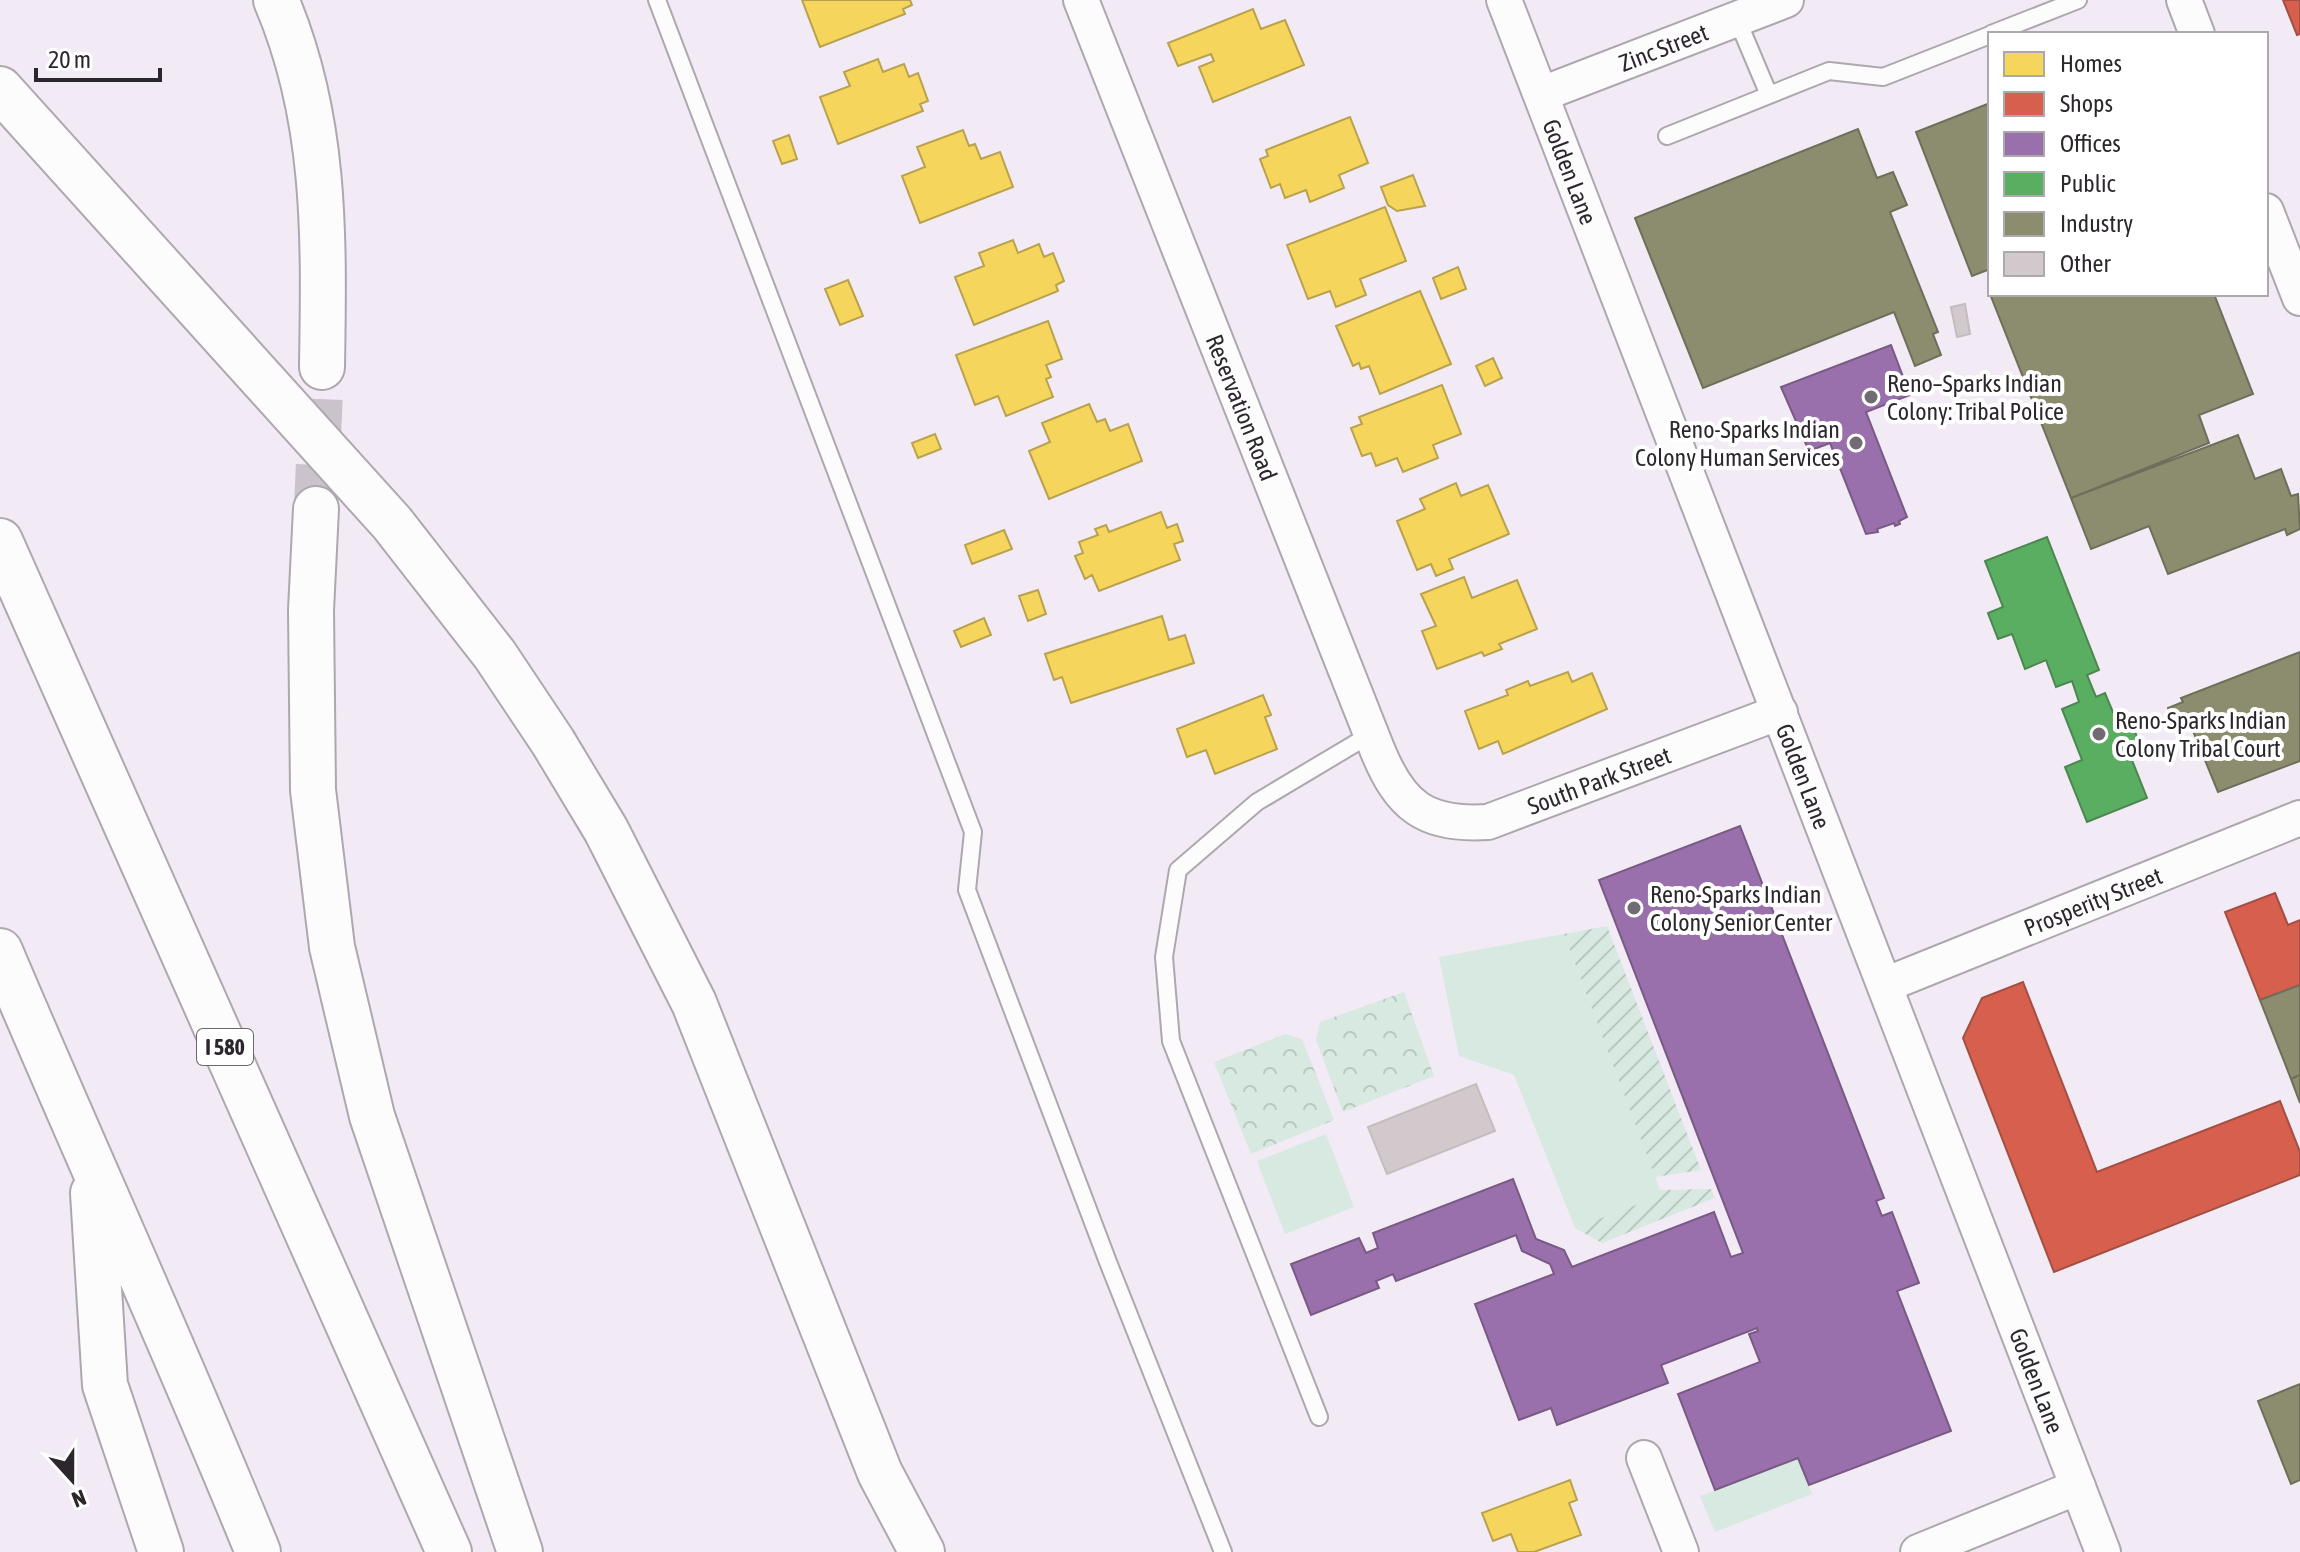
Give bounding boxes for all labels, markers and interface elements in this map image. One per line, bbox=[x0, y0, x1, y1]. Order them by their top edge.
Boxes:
street label: Zinc Street bbox=[1615, 18, 1712, 77]
scale bar bbox=[36, 32, 160, 82]
legend bbox=[1988, 32, 2268, 296]
text: 20 m bbox=[48, 46, 91, 73]
text: Homes bbox=[2060, 50, 2122, 77]
text: Shops bbox=[2060, 90, 2113, 117]
street label: Golden Lane bbox=[1538, 115, 1603, 228]
text: Offices bbox=[2060, 130, 2121, 157]
text: Public bbox=[2060, 170, 2116, 197]
text: Industry bbox=[2060, 210, 2133, 237]
text: Other bbox=[2060, 250, 2111, 277]
street label: Reservation Road bbox=[1201, 330, 1283, 484]
place label: Reno–Sparks Indian Colony: Tribal Police bbox=[1887, 370, 2064, 425]
marker: Reno–Sparks Indian Colony: Tribal Police bbox=[1862, 388, 1880, 406]
place label: Reno-Sparks Indian Colony Human Services bbox=[1635, 416, 1840, 471]
marker: Reno-Sparks Indian Colony Human Services bbox=[1847, 434, 1865, 452]
place label: Reno-Sparks Indian Colony Tribal Court bbox=[2115, 707, 2286, 762]
street label: Golden Lane bbox=[1771, 720, 1836, 833]
marker: Reno-Sparks Indian Colony Tribal Court bbox=[2090, 725, 2108, 743]
street label: South Park Street bbox=[1524, 741, 1675, 819]
street label: Prosperity Street bbox=[2020, 862, 2166, 941]
place label: Reno-Sparks Indian Colony Senior Center bbox=[1650, 881, 1833, 936]
marker: Reno-Sparks Indian Colony Senior Center bbox=[1625, 899, 1643, 917]
road number: I 580 bbox=[197, 1029, 253, 1065]
street label: Golden Lane bbox=[2004, 1324, 2069, 1437]
north arrow bbox=[32, 1440, 112, 1520]
text: N bbox=[68, 1484, 90, 1513]

